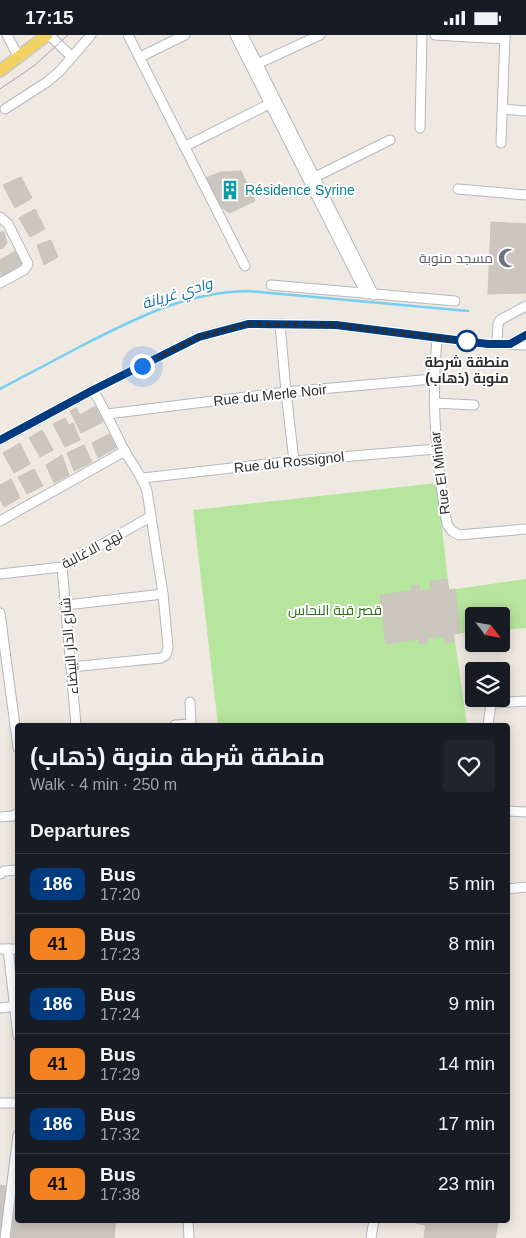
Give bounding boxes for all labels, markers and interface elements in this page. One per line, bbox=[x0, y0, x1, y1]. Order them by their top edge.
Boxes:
text: 17:15 bbox=[25, 7, 74, 28]
building icon: Résidence Syrine bbox=[219, 179, 241, 201]
place label: Résidence Syrine bbox=[245, 182, 355, 198]
mosque icon: مسجد منوبة bbox=[497, 247, 519, 269]
place label: مسجد منوبة bbox=[419, 250, 493, 266]
water label: وادي غريانة bbox=[140, 274, 216, 316]
marker: منطقة شرطة منوبة (ذهاب) bbox=[456, 330, 478, 352]
your location bbox=[130, 354, 155, 379]
place label: منطقة شرطة منوبة (ذهاب) bbox=[425, 354, 509, 387]
street label: Rue du Merle Noir bbox=[213, 381, 328, 409]
street label: Rue El Miniar bbox=[427, 430, 453, 516]
street label: Rue du Rossignol bbox=[233, 448, 345, 476]
street label: نهج الاغالبة bbox=[59, 526, 126, 573]
street label: شارع الدار البيضاء bbox=[57, 597, 82, 695]
park label: قصر قبة النحاس bbox=[288, 602, 382, 618]
north arrow bbox=[465, 607, 510, 653]
map controls bbox=[465, 607, 510, 707]
button: layers bbox=[465, 662, 510, 707]
button: heart bbox=[443, 740, 495, 792]
text: منطقة شرطة منوبة (ذهاب) bbox=[30, 743, 325, 770]
text: Walk · 4 min · 250 m bbox=[30, 776, 177, 793]
text: Departures bbox=[30, 820, 130, 841]
text: Bus bbox=[100, 864, 136, 885]
text: 5 min bbox=[449, 873, 495, 894]
text: 186 bbox=[42, 874, 73, 894]
text: 17:20 bbox=[100, 886, 140, 903]
text: Bus bbox=[100, 924, 136, 945]
text: 8 min bbox=[449, 933, 495, 954]
text: 41 bbox=[47, 934, 68, 954]
text: 17:23 bbox=[100, 946, 140, 963]
text: Bus bbox=[100, 984, 136, 1005]
text: 9 min bbox=[449, 993, 495, 1014]
text: 186 bbox=[42, 994, 73, 1014]
text: 17:24 bbox=[100, 1006, 140, 1023]
text: Bus bbox=[100, 1044, 136, 1065]
text: 14 min bbox=[438, 1053, 495, 1074]
text: 41 bbox=[47, 1054, 68, 1074]
text: 17:29 bbox=[100, 1066, 140, 1083]
text: Bus bbox=[100, 1104, 136, 1125]
text: 17 min bbox=[438, 1113, 495, 1134]
text: 186 bbox=[42, 1114, 73, 1134]
text: 17:32 bbox=[100, 1126, 140, 1143]
text: Bus bbox=[100, 1164, 136, 1185]
text: 23 min bbox=[438, 1173, 495, 1194]
text: 41 bbox=[47, 1174, 68, 1194]
text: 17:38 bbox=[100, 1186, 140, 1203]

